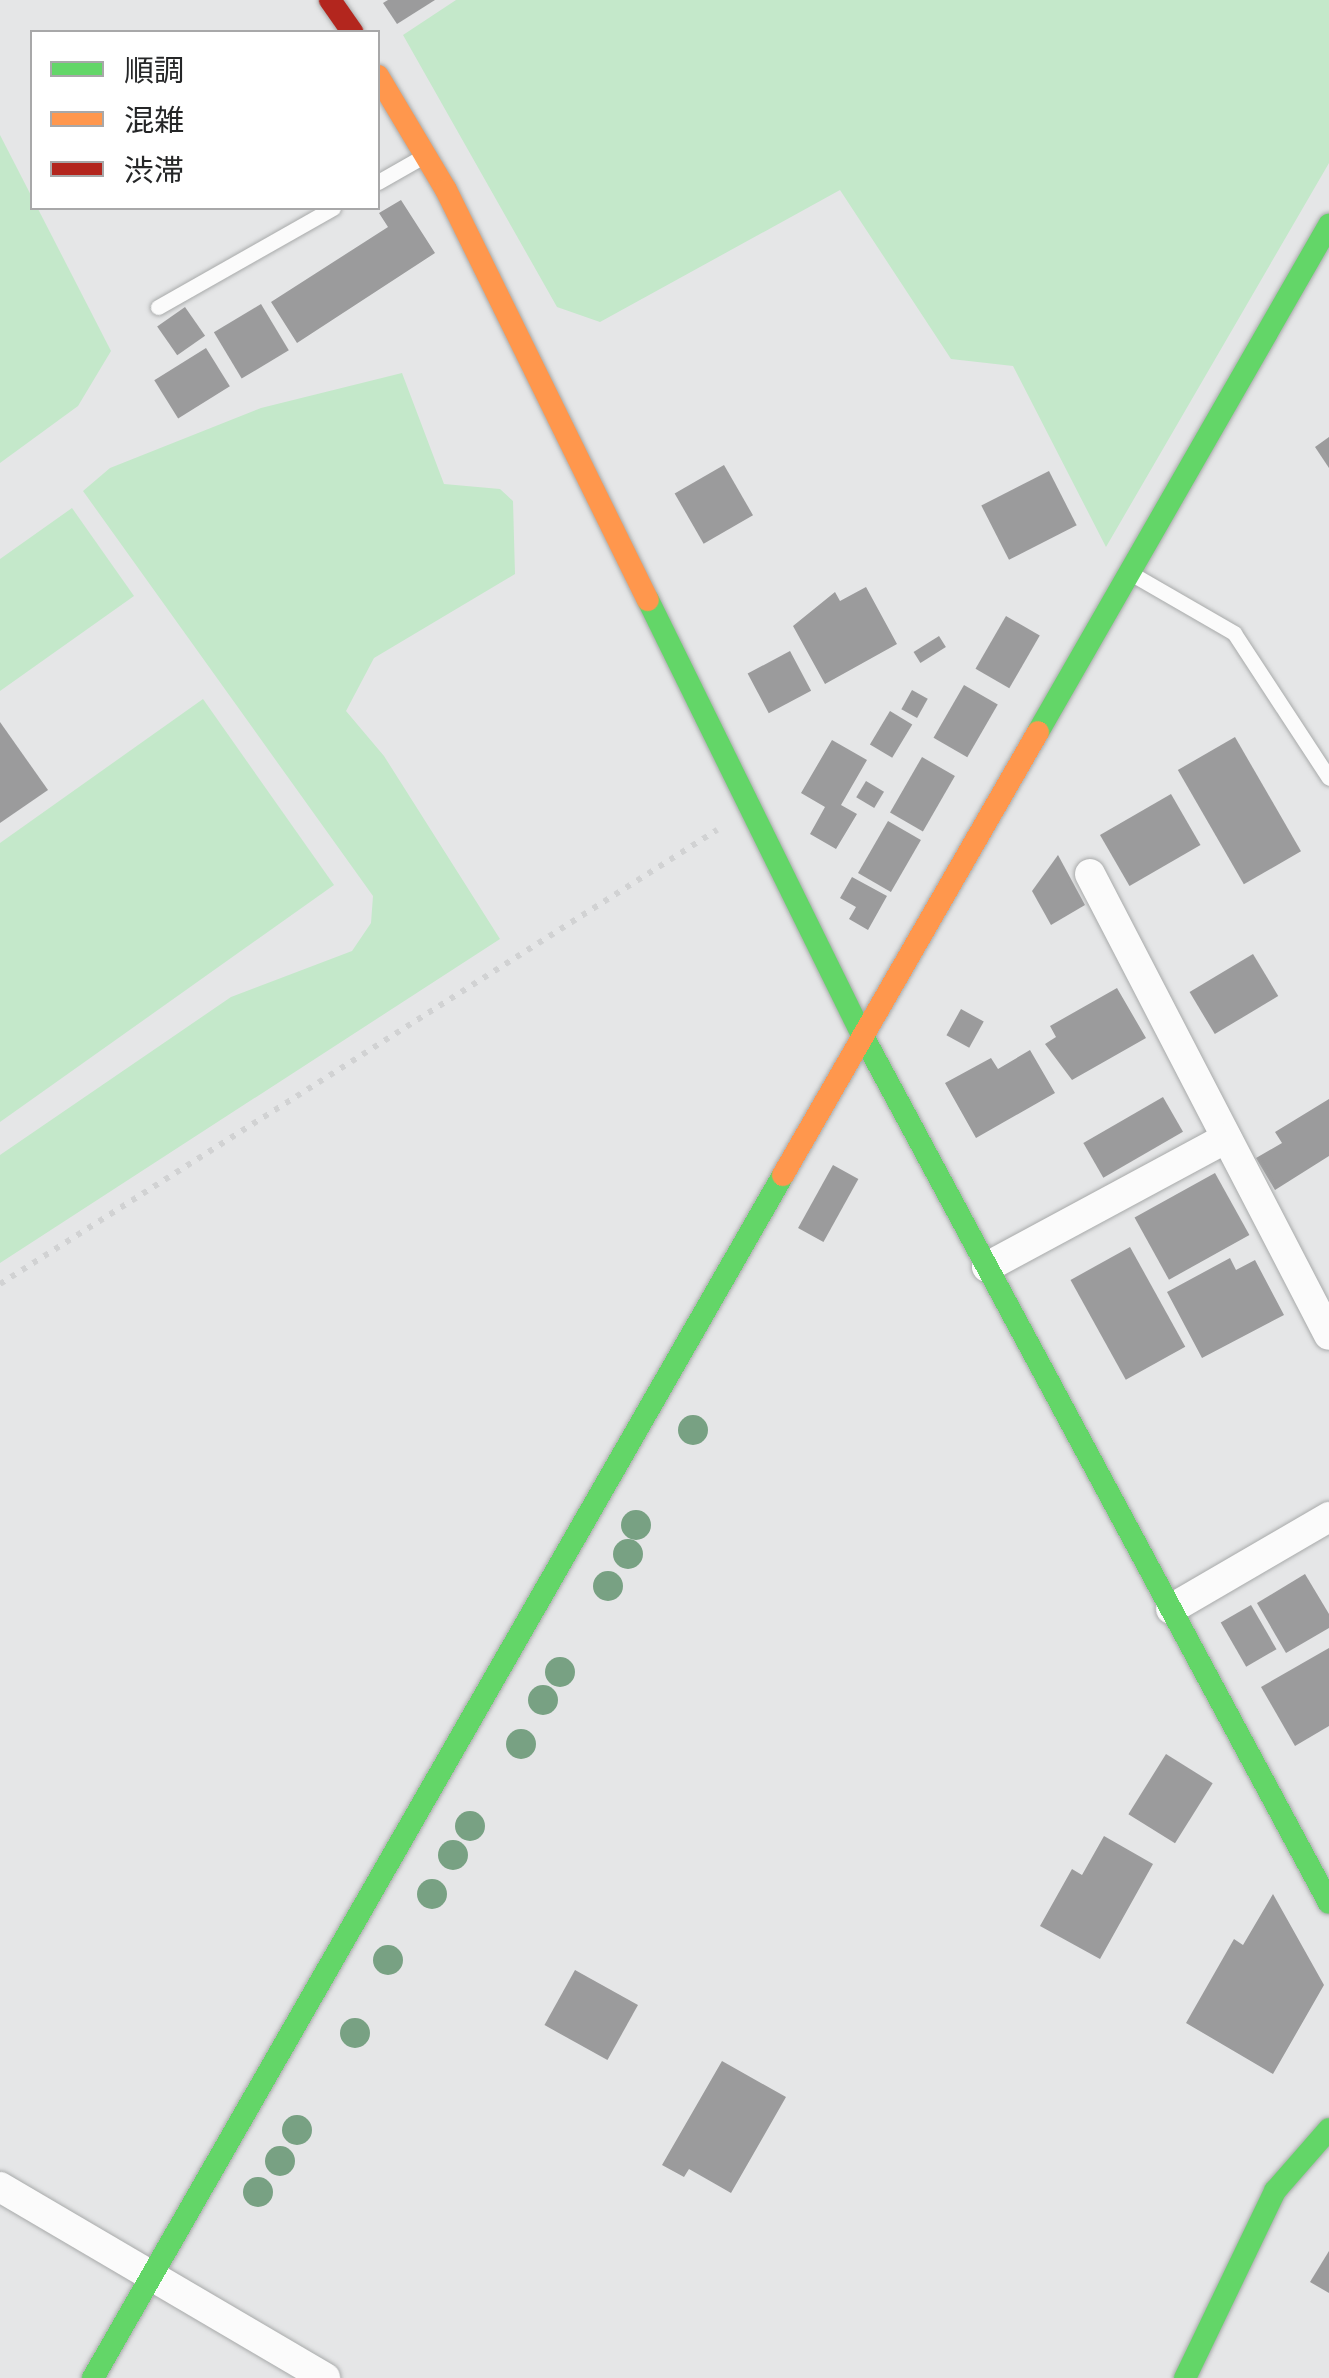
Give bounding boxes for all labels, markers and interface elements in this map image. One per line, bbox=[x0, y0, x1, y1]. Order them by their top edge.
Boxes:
legend bbox=[30, 30, 380, 210]
text: 順調 bbox=[124, 51, 184, 92]
text: 混雑 bbox=[124, 101, 184, 142]
text: 渋滞 bbox=[124, 151, 184, 192]

